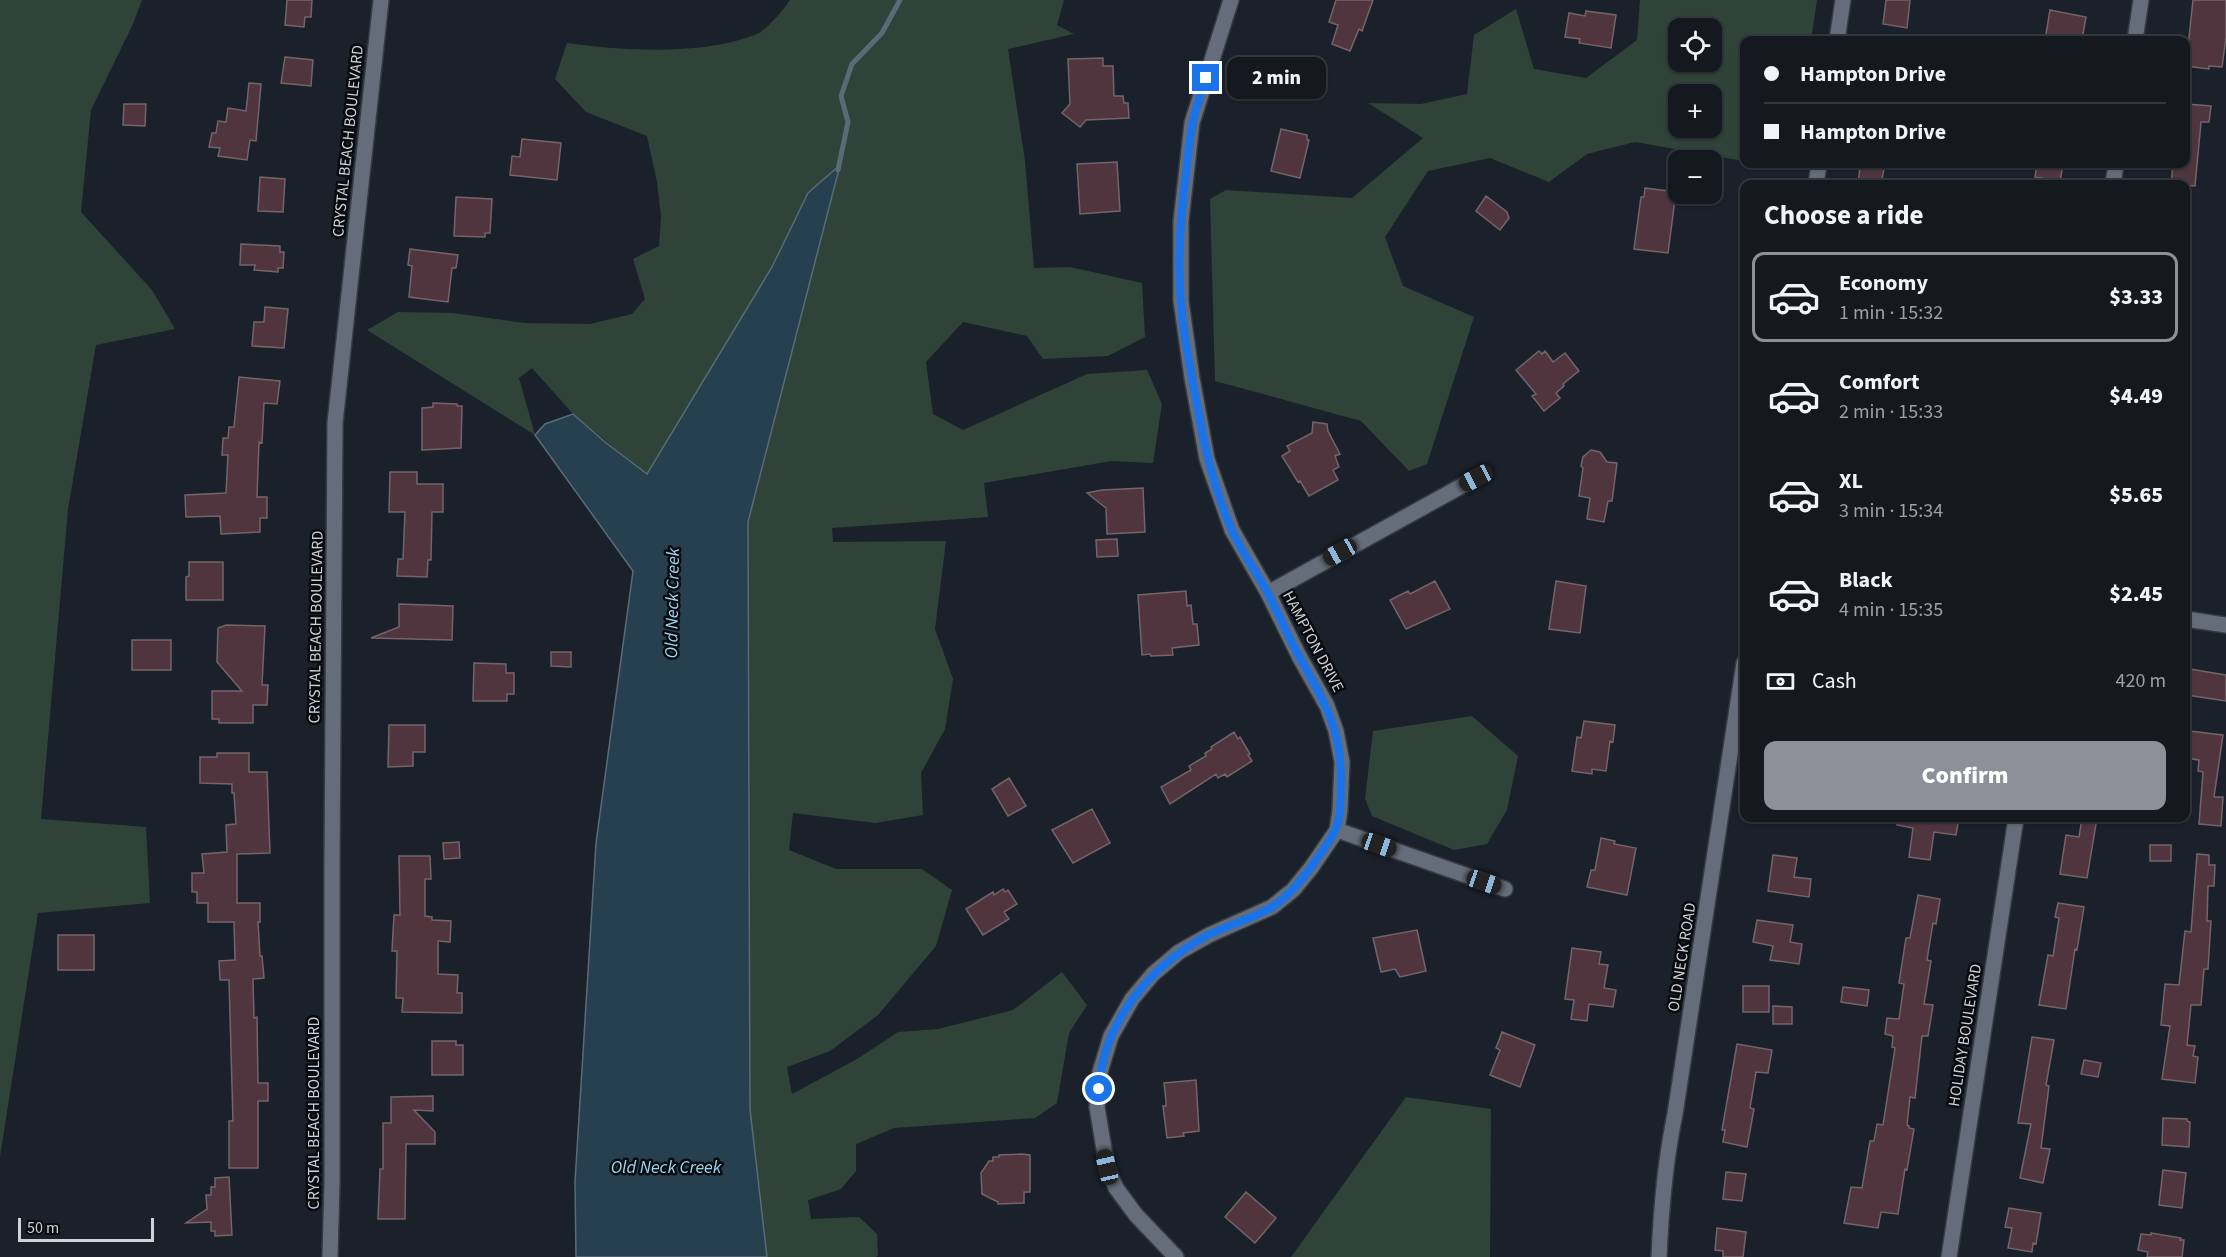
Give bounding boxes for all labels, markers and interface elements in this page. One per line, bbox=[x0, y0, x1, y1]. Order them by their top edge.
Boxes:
map controls bbox=[1668, 18, 1722, 204]
button: locate bbox=[1668, 18, 1722, 72]
street label: CRYSTAL BEACH BOULEVARD bbox=[327, 44, 369, 238]
callout: 2 min bbox=[1227, 57, 1326, 99]
text: Hampton Drive bbox=[1800, 58, 1946, 90]
route end bbox=[1192, 64, 1219, 91]
text: 2 min bbox=[1252, 64, 1301, 92]
button: + bbox=[1668, 84, 1722, 138]
text: Hampton Drive bbox=[1800, 116, 1946, 148]
button: − bbox=[1668, 150, 1722, 204]
text: Choose a ride bbox=[1764, 196, 1924, 235]
text: Economy bbox=[1839, 267, 1928, 299]
icon: car bbox=[1767, 270, 1821, 324]
text: $3.33 bbox=[2109, 281, 2163, 313]
text: 1 min · 15:32 bbox=[1839, 299, 1943, 327]
text: Comfort bbox=[1839, 366, 1920, 398]
icon: car bbox=[1767, 369, 1821, 423]
text: $4.49 bbox=[2109, 380, 2163, 412]
text: 2 min · 15:33 bbox=[1839, 398, 1943, 426]
car bbox=[1456, 462, 1496, 494]
text: XL bbox=[1839, 465, 1863, 497]
icon: car bbox=[1767, 468, 1821, 522]
text: $5.65 bbox=[2109, 479, 2163, 511]
text: 3 min · 15:34 bbox=[1839, 497, 1943, 525]
street label: CRYSTAL BEACH BOULEVARD bbox=[303, 530, 329, 724]
car bbox=[1320, 535, 1360, 569]
water label: Old Neck Creek bbox=[659, 547, 686, 659]
text: Black bbox=[1839, 564, 1893, 596]
icon: car bbox=[1767, 567, 1821, 621]
text: $2.45 bbox=[2109, 578, 2163, 610]
street label: HAMPTON DRIVE bbox=[1277, 587, 1349, 696]
text: 4 min · 15:35 bbox=[1839, 596, 1943, 624]
icon: cash bbox=[1764, 665, 1797, 698]
text: Cash bbox=[1812, 665, 1857, 697]
text: 420 m bbox=[2116, 667, 2166, 695]
button: Confirm bbox=[1764, 741, 2166, 810]
car bbox=[1359, 831, 1399, 859]
car bbox=[1464, 868, 1504, 896]
street label: OLD NECK ROAD bbox=[1663, 901, 1701, 1013]
street label: HOLIDAY BOULEVARD bbox=[1943, 962, 1987, 1108]
street label: CRYSTAL BEACH BOULEVARD bbox=[303, 1016, 325, 1209]
route start bbox=[1085, 1075, 1112, 1102]
car bbox=[1094, 1147, 1120, 1187]
water label: Old Neck Creek bbox=[611, 1155, 722, 1180]
scale bar bbox=[18, 1215, 154, 1242]
text: 50 m bbox=[27, 1217, 59, 1239]

